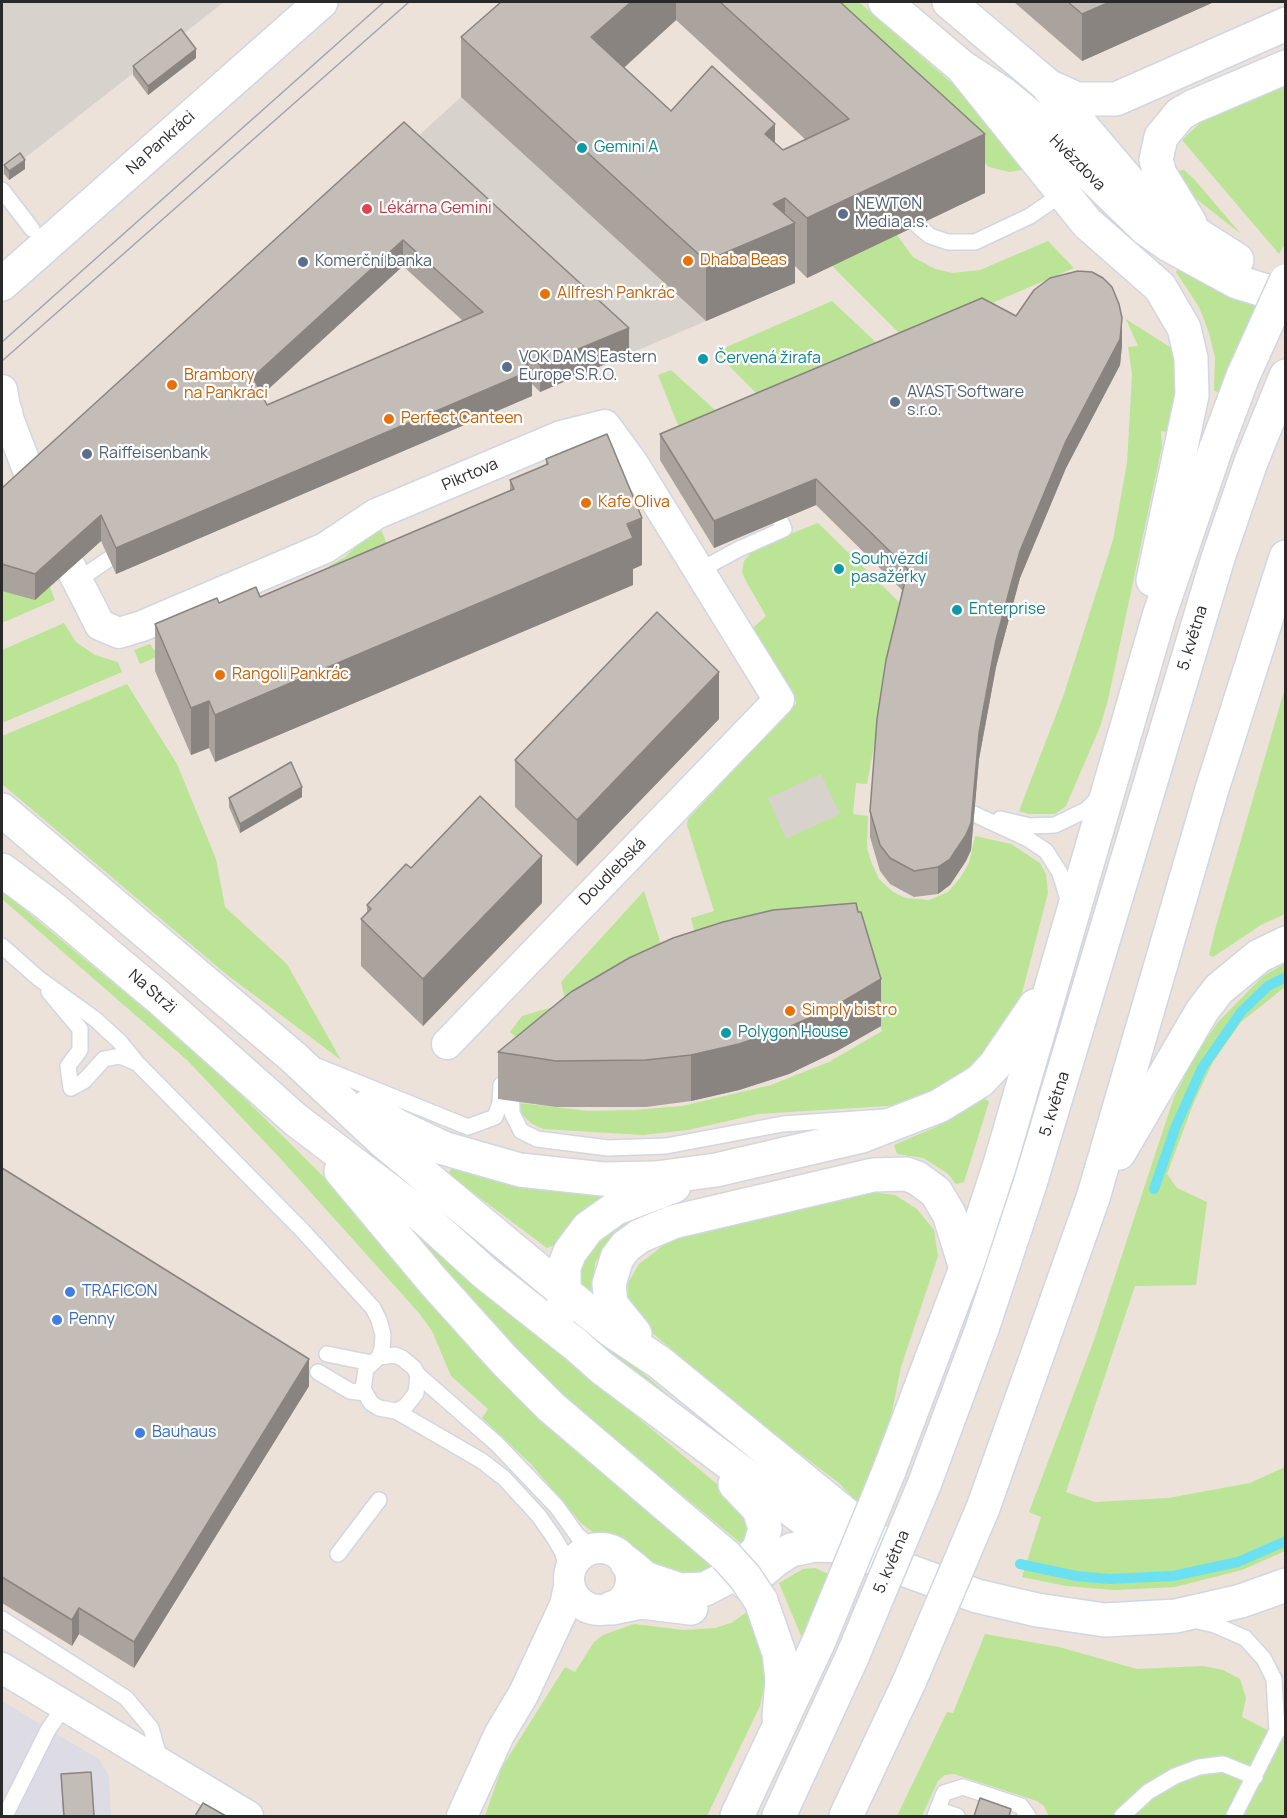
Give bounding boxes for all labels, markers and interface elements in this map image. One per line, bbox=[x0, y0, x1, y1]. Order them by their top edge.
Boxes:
street label: Na Pankráci bbox=[123, 107, 199, 179]
street label: Hvězdova bbox=[1045, 131, 1109, 195]
place label: Gemini A bbox=[594, 138, 658, 158]
marker: Gemini A bbox=[575, 141, 589, 155]
place label: NEWTON Media a.s. bbox=[855, 195, 929, 233]
place label: Lékárna Gemini bbox=[379, 199, 492, 219]
marker: Lékárna Gemini bbox=[360, 202, 374, 216]
marker: NEWTON Media a.s. bbox=[836, 207, 850, 221]
place label: Dhaba Beas bbox=[700, 251, 787, 271]
place label: Komerční banka bbox=[315, 252, 432, 272]
marker: Dhaba Beas bbox=[681, 254, 695, 268]
marker: Komerční banka bbox=[296, 255, 310, 269]
place label: Allfresh Pankrác bbox=[557, 284, 675, 304]
marker: Allfresh Pankrác bbox=[538, 287, 552, 301]
place label: VOK DAMS Eastern Europe S.R.O. bbox=[519, 348, 657, 386]
place label: Červená žirafa bbox=[715, 349, 821, 369]
marker: Červená žirafa bbox=[696, 352, 710, 366]
marker: VOK DAMS Eastern Europe S.R.O. bbox=[500, 360, 514, 374]
place label: Brambory na Pankráci bbox=[184, 366, 268, 404]
marker: Brambory na Pankráci bbox=[165, 378, 179, 392]
place label: AVAST Software s.r.o. bbox=[907, 383, 1024, 421]
marker: AVAST Software s.r.o. bbox=[888, 395, 902, 409]
place label: Perfect Canteen bbox=[401, 409, 523, 429]
marker: Perfect Canteen bbox=[382, 412, 396, 426]
place label: Raiffeisenbank bbox=[99, 444, 208, 464]
marker: Raiffeisenbank bbox=[80, 447, 94, 461]
street label: Pikrtova bbox=[439, 455, 501, 495]
place label: Kafe Oliva bbox=[598, 493, 670, 513]
marker: Kafe Oliva bbox=[579, 496, 593, 510]
place label: Souhvězdí pasažérky bbox=[851, 550, 928, 588]
marker: Souhvězdí pasažérky bbox=[832, 562, 846, 576]
place label: Enterprise bbox=[969, 600, 1046, 620]
marker: Enterprise bbox=[950, 603, 964, 617]
street label: 5. května bbox=[1174, 603, 1212, 673]
place label: Rangoli Pankrác bbox=[232, 665, 349, 685]
marker: Rangoli Pankrác bbox=[213, 668, 227, 682]
street label: Doudlebská bbox=[575, 834, 651, 910]
street label: Na Strži bbox=[124, 966, 180, 1018]
place label: Simply bistro bbox=[802, 1001, 897, 1021]
marker: Simply bistro bbox=[783, 1004, 797, 1018]
place label: Polygon House bbox=[738, 1023, 848, 1043]
marker: Polygon House bbox=[719, 1026, 733, 1040]
street label: 5. května bbox=[1036, 1069, 1074, 1139]
place label: TRAFICON bbox=[82, 1282, 158, 1302]
marker: TRAFICON bbox=[63, 1285, 77, 1299]
place label: Penny bbox=[69, 1310, 115, 1330]
marker: Penny bbox=[50, 1313, 64, 1327]
place label: Bauhaus bbox=[152, 1423, 216, 1443]
marker: Bauhaus bbox=[133, 1426, 147, 1440]
street label: 5. května bbox=[870, 1528, 914, 1596]

